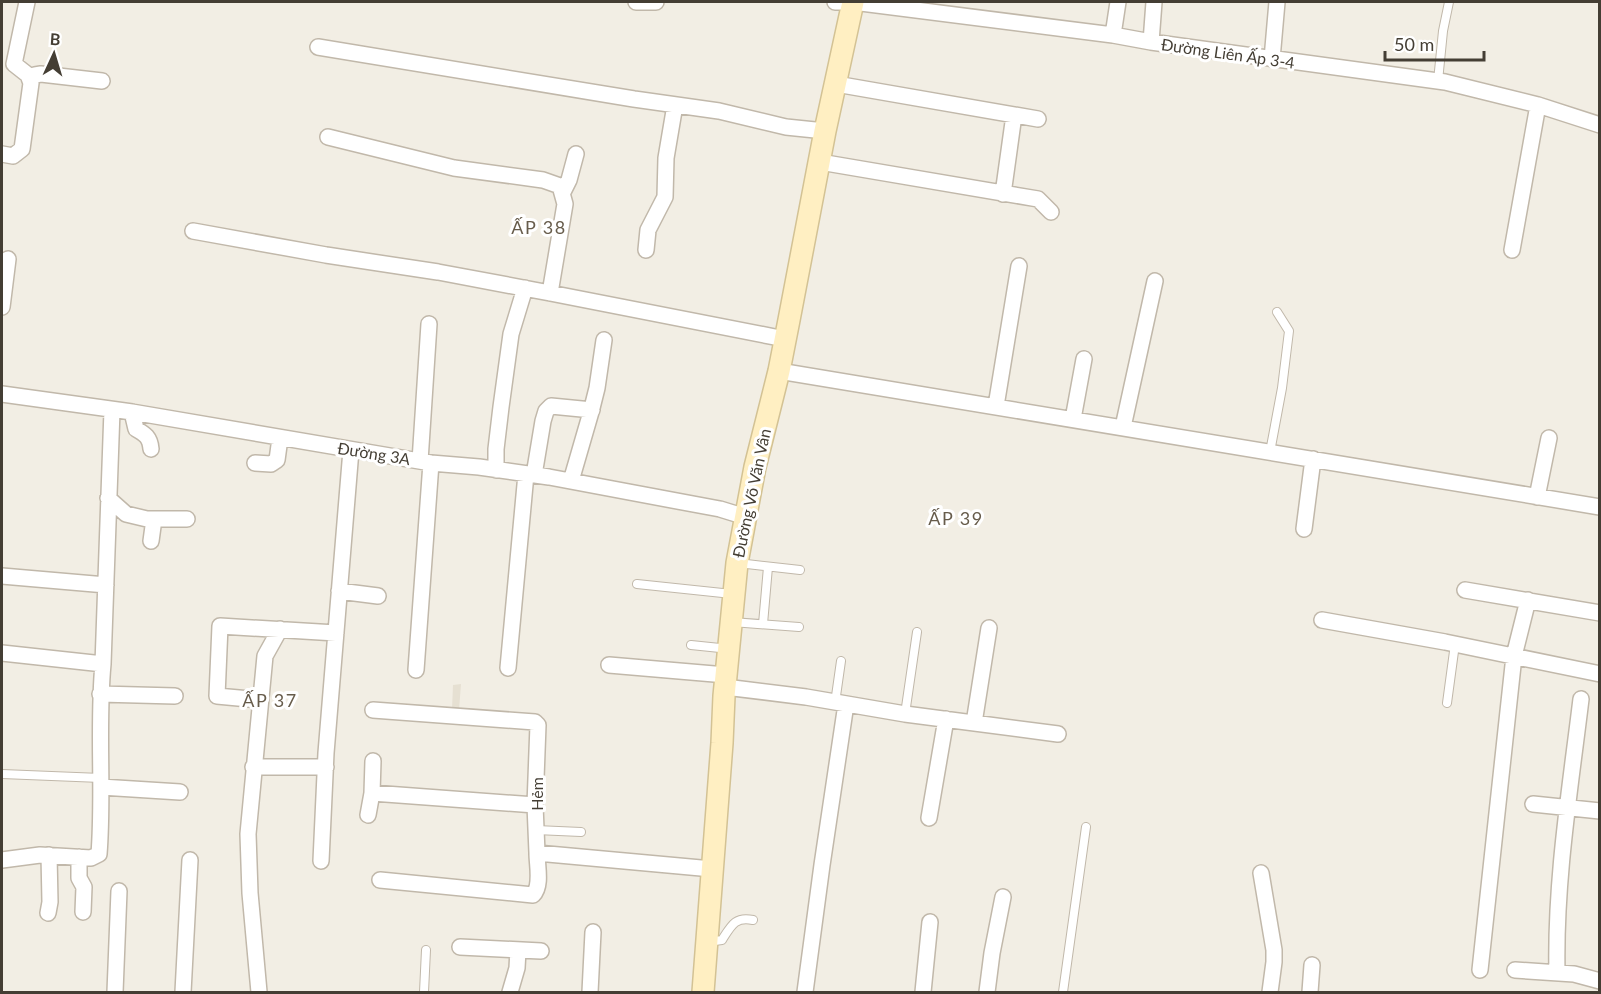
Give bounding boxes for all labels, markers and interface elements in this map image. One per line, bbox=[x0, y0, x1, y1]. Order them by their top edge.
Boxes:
north arrow bbox=[24, 24, 84, 84]
scale bar bbox=[1385, 24, 1484, 62]
text: B bbox=[49, 29, 61, 48]
text: 50 m bbox=[1394, 33, 1434, 55]
street label: Đường Liên Ấp 3-4 bbox=[1160, 34, 1296, 72]
district label: ẤP 38 bbox=[511, 216, 567, 238]
street label: Đường Võ Văn Vân bbox=[728, 427, 774, 559]
street label: Đường 3A bbox=[336, 438, 412, 468]
district label: ẤP 39 bbox=[928, 507, 984, 529]
district label: ẤP 37 bbox=[242, 689, 298, 711]
street label: Hẻm bbox=[527, 777, 546, 811]

